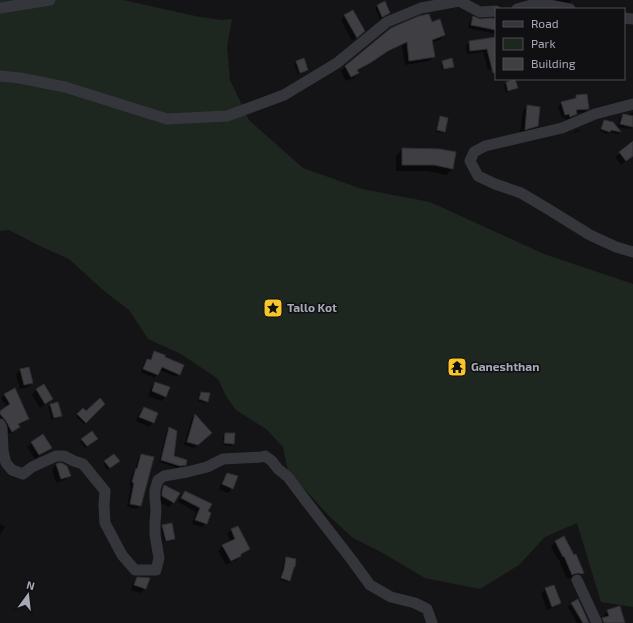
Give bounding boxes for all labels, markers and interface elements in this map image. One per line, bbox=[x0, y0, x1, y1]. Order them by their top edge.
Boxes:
legend bbox=[495, 8, 625, 80]
text: Road bbox=[531, 16, 559, 30]
text: Park bbox=[531, 36, 556, 50]
text: Building bbox=[531, 56, 576, 70]
place icon: Tallo Kot bbox=[262, 297, 284, 319]
place label: Tallo Kot bbox=[287, 300, 337, 314]
temple icon: Ganeshthan bbox=[446, 356, 468, 378]
place label: Ganeshthan bbox=[471, 359, 539, 373]
north arrow bbox=[8, 575, 48, 615]
text: N bbox=[25, 578, 36, 592]

